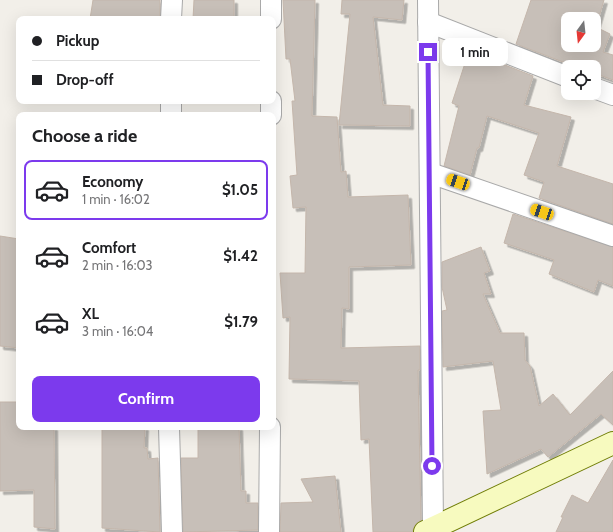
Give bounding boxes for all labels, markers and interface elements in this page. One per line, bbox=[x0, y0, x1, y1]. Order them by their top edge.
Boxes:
north arrow bbox=[561, 12, 601, 52]
map controls bbox=[561, 12, 601, 100]
text: Pickup bbox=[56, 32, 99, 50]
callout: 1 min bbox=[442, 38, 508, 66]
route end bbox=[419, 43, 437, 61]
text: 1 min bbox=[460, 44, 490, 60]
button: locate bbox=[561, 60, 601, 100]
text: Drop-off bbox=[56, 71, 114, 89]
text: Choose a ride bbox=[32, 125, 137, 147]
icon: car bbox=[34, 172, 70, 208]
car bbox=[445, 172, 471, 192]
text: Economy bbox=[82, 173, 143, 191]
text: $1.05 bbox=[222, 181, 258, 199]
text: 1 min · 16:02 bbox=[82, 191, 150, 207]
car bbox=[529, 202, 555, 222]
icon: car bbox=[34, 238, 70, 274]
text: Comfort bbox=[82, 239, 136, 257]
text: $1.42 bbox=[223, 247, 258, 265]
text: 2 min · 16:03 bbox=[82, 257, 153, 273]
icon: car bbox=[34, 304, 70, 340]
text: XL bbox=[82, 305, 99, 323]
text: $1.79 bbox=[224, 313, 258, 331]
text: 3 min · 16:04 bbox=[82, 323, 153, 339]
button: Confirm bbox=[32, 376, 260, 422]
route start bbox=[423, 457, 441, 475]

